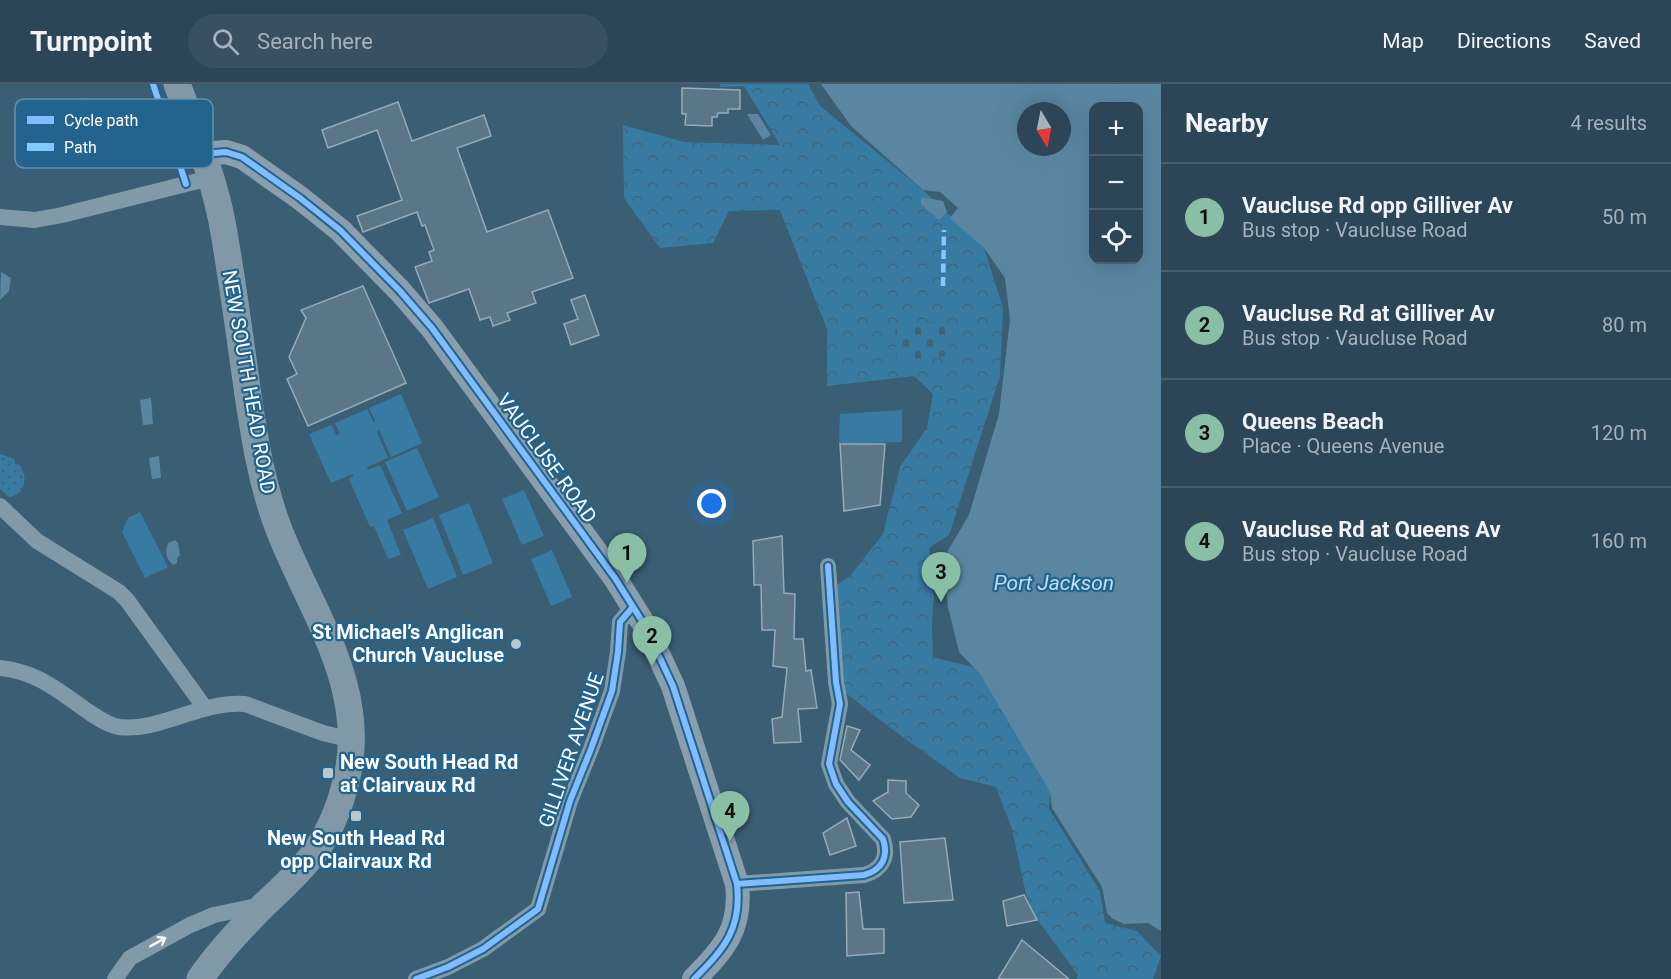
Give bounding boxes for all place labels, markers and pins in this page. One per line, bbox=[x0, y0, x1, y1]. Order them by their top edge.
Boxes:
pin: 1 bbox=[608, 534, 646, 583]
pin: 3 bbox=[922, 552, 960, 602]
pin: 2 bbox=[632, 616, 672, 666]
place label: St Michael’s Anglican Church Vaucluse bbox=[312, 620, 504, 667]
marker: St Michael’s Anglican Church Vaucluse bbox=[509, 637, 523, 651]
place label: New South Head Rd at Clairvaux Rd bbox=[340, 750, 518, 797]
marker: New South Head Rd at Clairvaux Rd bbox=[321, 766, 335, 780]
pin: 4 bbox=[710, 792, 750, 841]
marker: New South Head Rd opp Clairvaux Rd bbox=[349, 809, 363, 823]
place label: New South Head Rd opp Clairvaux Rd bbox=[267, 826, 445, 873]

